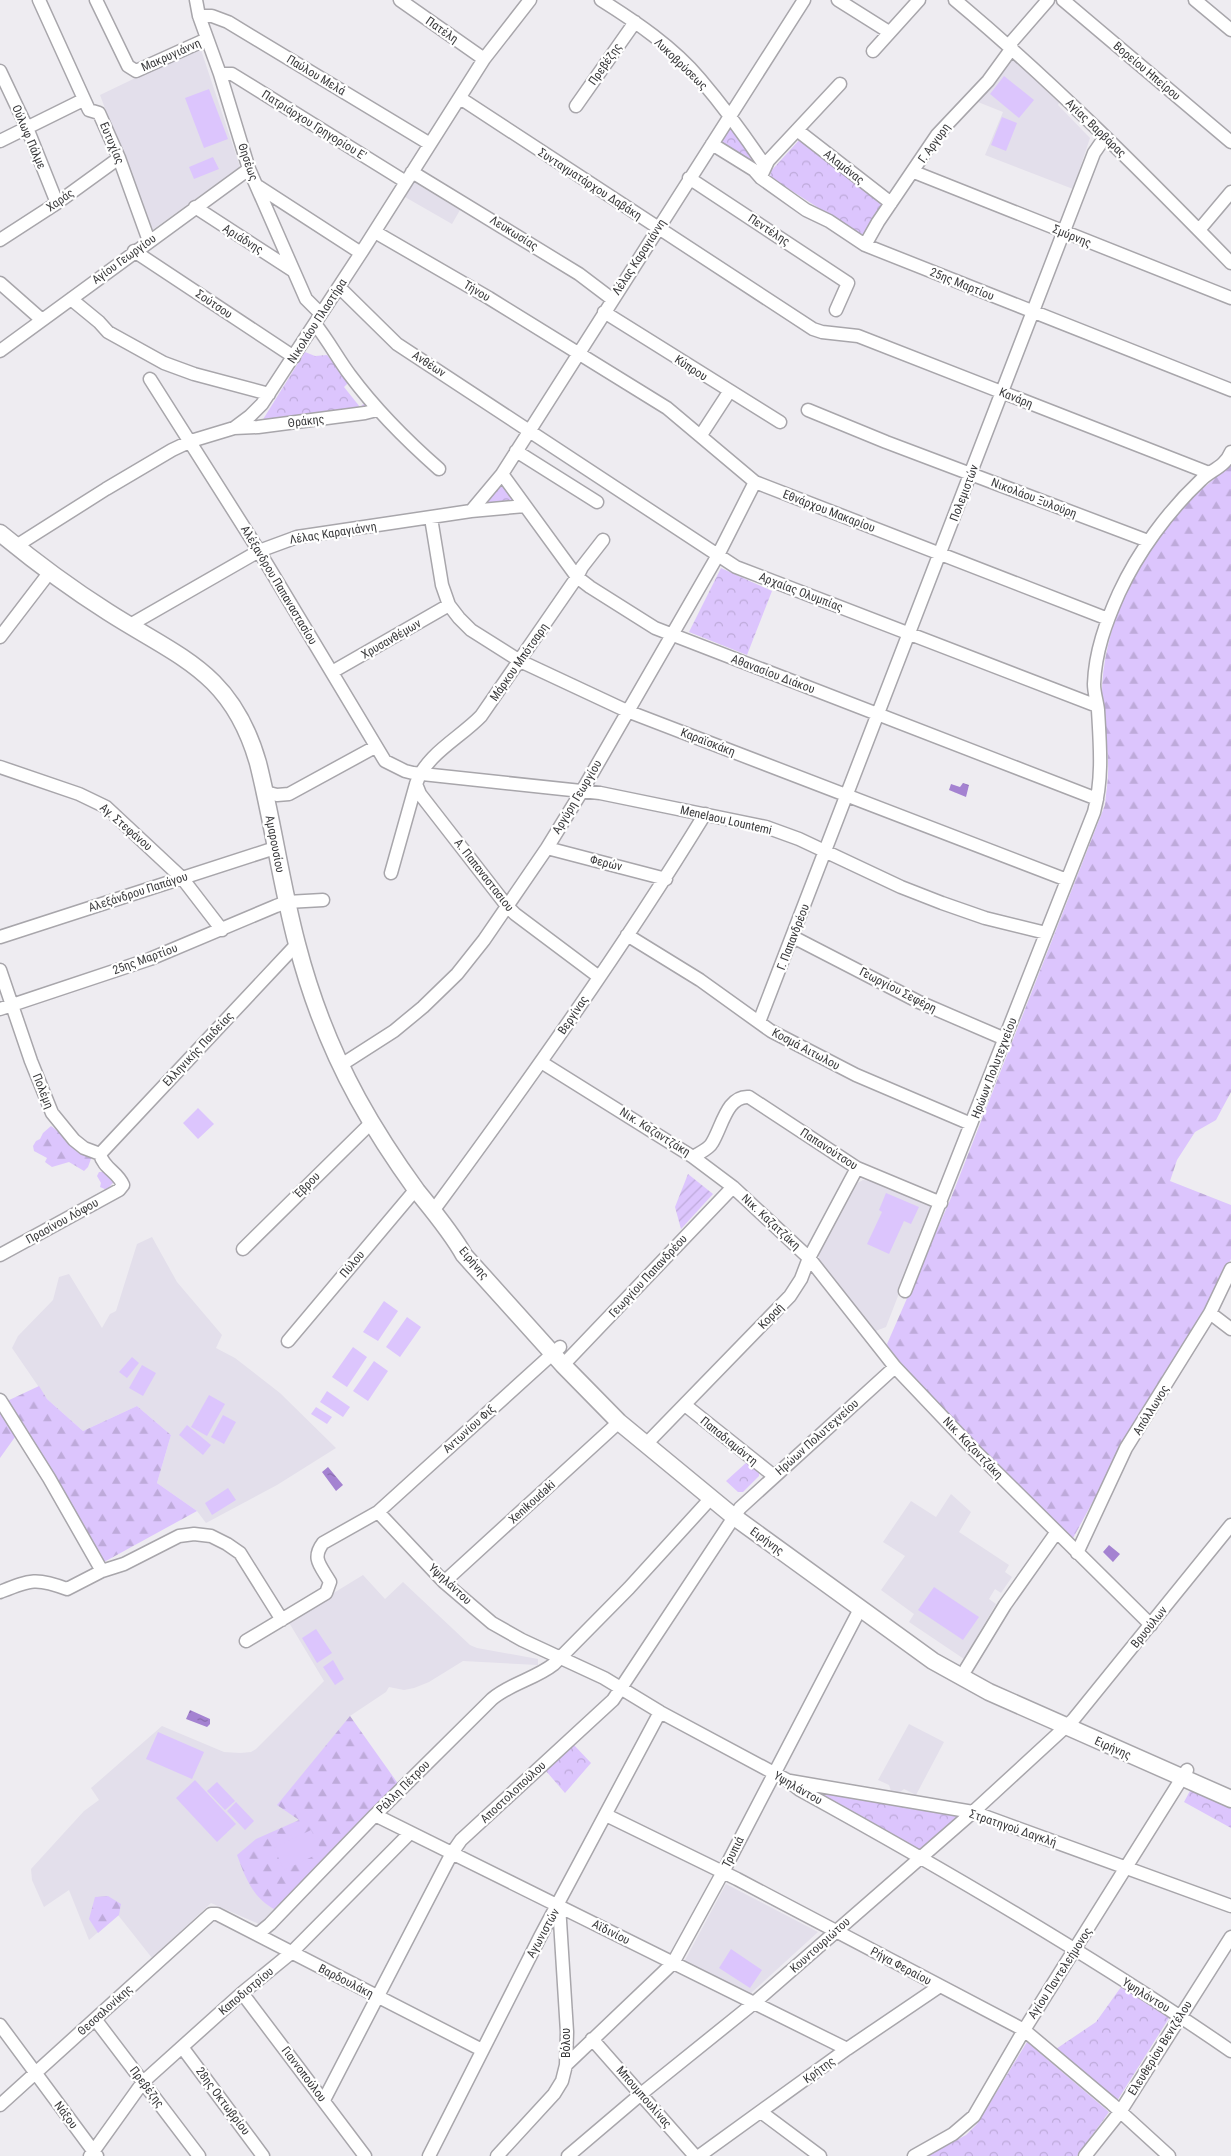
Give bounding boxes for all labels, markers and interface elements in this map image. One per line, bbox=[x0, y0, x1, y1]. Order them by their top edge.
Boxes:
street label: Πατέλη bbox=[423, 14, 461, 46]
street label: Λυκοβρύσεως bbox=[652, 35, 711, 93]
street label: Μακρυγιάννη bbox=[139, 36, 203, 74]
street label: Βορείου Ηπείρου bbox=[1111, 39, 1183, 103]
street label: Πρεβέζης bbox=[585, 40, 625, 88]
street label: Παύλου Μελά bbox=[284, 52, 348, 98]
street label: Πατριάρχου Γρηγορίου Ε' bbox=[259, 87, 369, 163]
street label: Αγίας Βαρβάρας bbox=[1063, 96, 1129, 160]
street label: Ούλωφ Πάλμε bbox=[9, 103, 49, 172]
street label: Ευτυχίας bbox=[97, 120, 127, 166]
street label: Γ. Αργυρη bbox=[915, 121, 953, 165]
street label: Θησέως bbox=[235, 141, 261, 183]
street label: Συνταγματάρχου Δαβάκη bbox=[536, 145, 644, 223]
street label: Αλαμάνας bbox=[821, 147, 867, 187]
street label: Χαράς bbox=[44, 185, 77, 214]
street label: Πεντέλης bbox=[745, 211, 793, 249]
street label: Λευκωσίας bbox=[487, 213, 541, 253]
street label: Λέλας Καραγιάννη bbox=[609, 216, 669, 298]
street label: Αριάδνης bbox=[220, 221, 266, 257]
street label: Σμύρνης bbox=[1051, 222, 1094, 250]
street label: Αγίου Γεωργίου bbox=[89, 231, 159, 287]
street label: 25ης Μαρτίου bbox=[928, 265, 996, 303]
street label: Νικολάου Πλαστήρα bbox=[284, 276, 350, 366]
street label: Τήνου bbox=[461, 278, 493, 304]
street label: Σούτσου bbox=[193, 287, 235, 321]
street label: Ανθέων bbox=[410, 348, 448, 380]
street label: Κύπρου bbox=[672, 352, 710, 384]
street label: Κανάρη bbox=[997, 385, 1035, 411]
street label: Θράκης bbox=[287, 412, 325, 430]
street label: Πολεμιστών bbox=[947, 463, 981, 523]
street label: Νικολάου Ξυλούρη bbox=[989, 475, 1079, 521]
street label: Εθνάρχου Μακαρίου bbox=[781, 487, 877, 535]
street label: Λέλας Καραγιάννη bbox=[288, 519, 378, 547]
street label: Αλέξανδρου Παπαναστασίου bbox=[237, 523, 320, 648]
street label: Αρχαίας Ολυμπίας bbox=[757, 570, 845, 615]
street label: Χρυσανθέμων bbox=[359, 616, 423, 662]
street label: Μάρκου Μπότσαρη bbox=[487, 620, 551, 704]
street label: Αθανασίου Διάκου bbox=[729, 652, 817, 696]
street label: Καραϊσκάκη bbox=[679, 725, 737, 759]
street label: Αργύρη Γεωργίου bbox=[549, 757, 605, 837]
street label: Αγ. Στεφάνου bbox=[97, 801, 155, 854]
street label: Menelaou Lountemi bbox=[679, 803, 773, 837]
street label: Αμαρουσίου bbox=[263, 814, 287, 874]
street label: Α. Παπαναστασιου bbox=[451, 836, 517, 914]
street label: Φερών bbox=[588, 852, 624, 874]
street label: Αλεξάνδρου Παπάγου bbox=[87, 869, 190, 916]
street label: Γ. Παπανδρέου bbox=[774, 902, 812, 972]
street label: 25ης Μαρτίου bbox=[111, 941, 180, 977]
street label: Γεωργίου Σεφέρη bbox=[857, 965, 939, 1015]
street label: Βεργίνας bbox=[555, 993, 591, 1037]
street label: Ελληνικής Παιδείας bbox=[160, 1009, 236, 1089]
street label: Ηρώων Πολυτεχνείου bbox=[968, 1016, 1020, 1120]
street label: Κοσμά Αιτωλου bbox=[770, 1025, 843, 1073]
street label: Πολέμη bbox=[30, 1071, 56, 1111]
street label: Νικ. Καζαντζάκη bbox=[617, 1105, 693, 1159]
street label: Παπανούτσου bbox=[798, 1125, 861, 1173]
street label: Έβρου bbox=[291, 1169, 323, 1201]
street label: Νικ. Καζατζάκη bbox=[739, 1191, 803, 1253]
street label: Πρασίνου Λόφου bbox=[23, 1195, 101, 1247]
street label: Γεωργίου Παπανδρέου bbox=[606, 1232, 690, 1320]
street label: Ειρήνης bbox=[456, 1244, 492, 1282]
street label: Πύλου bbox=[337, 1248, 367, 1280]
street label: Κοραή bbox=[755, 1300, 787, 1332]
street label: Απόλλωνος bbox=[1130, 1382, 1172, 1438]
street label: Ηρώων Πολυτεχνείου bbox=[773, 1396, 861, 1478]
street label: Αντωνίου Φιξ bbox=[440, 1402, 499, 1457]
street label: Παπαδιαμάντη bbox=[698, 1414, 760, 1468]
street label: Νικ. Καζαντζάκη bbox=[940, 1414, 1006, 1482]
street label: Xenikoudaki bbox=[506, 1477, 558, 1527]
street label: Ειρήνης bbox=[747, 1524, 787, 1558]
street label: Υψηλάντου bbox=[426, 1561, 475, 1608]
street label: Βρυούλων bbox=[1128, 1603, 1170, 1651]
street label: Ειρήνης bbox=[1093, 1734, 1134, 1762]
street label: Ράλλη Πέτρου bbox=[374, 1757, 433, 1816]
street label: Αποστολοπούλου bbox=[477, 1758, 549, 1826]
street label: Υψηλάντου bbox=[771, 1769, 825, 1808]
street label: Στρατηγού Δαγκλή bbox=[968, 1807, 1058, 1849]
street label: Τρυπιά bbox=[719, 1834, 747, 1870]
street label: Αγωνιστών bbox=[524, 1906, 562, 1960]
street label: Κουντουριώτου bbox=[787, 1914, 853, 1976]
street label: Αϊδινίου bbox=[590, 1917, 632, 1948]
street label: Αγίου Παντελεήμονος bbox=[1025, 1924, 1095, 2021]
street label: Ρήγα Φεραίου bbox=[868, 1944, 934, 1988]
street label: Βαρδουλάκη bbox=[316, 1961, 376, 2001]
street label: Καποδιστρίου bbox=[216, 1964, 276, 2018]
street label: Υψηλάντου bbox=[1120, 1975, 1173, 2015]
street label: Θεσσαλονίκης bbox=[75, 1982, 135, 2038]
street label: Ελευθερίου Βενιζέλου bbox=[1125, 1998, 1195, 2098]
street label: Βόλου bbox=[559, 2028, 573, 2058]
street label: Γιαννοπούλου bbox=[279, 2044, 329, 2105]
street label: Κρήτης bbox=[800, 2054, 838, 2086]
street label: Μπουμπουλίνας bbox=[613, 2063, 675, 2131]
street label: Πρεβέζης bbox=[127, 2064, 167, 2111]
street label: 28ης Οκτωβρίου bbox=[193, 2064, 253, 2138]
street label: Νάξου bbox=[50, 2099, 81, 2132]

